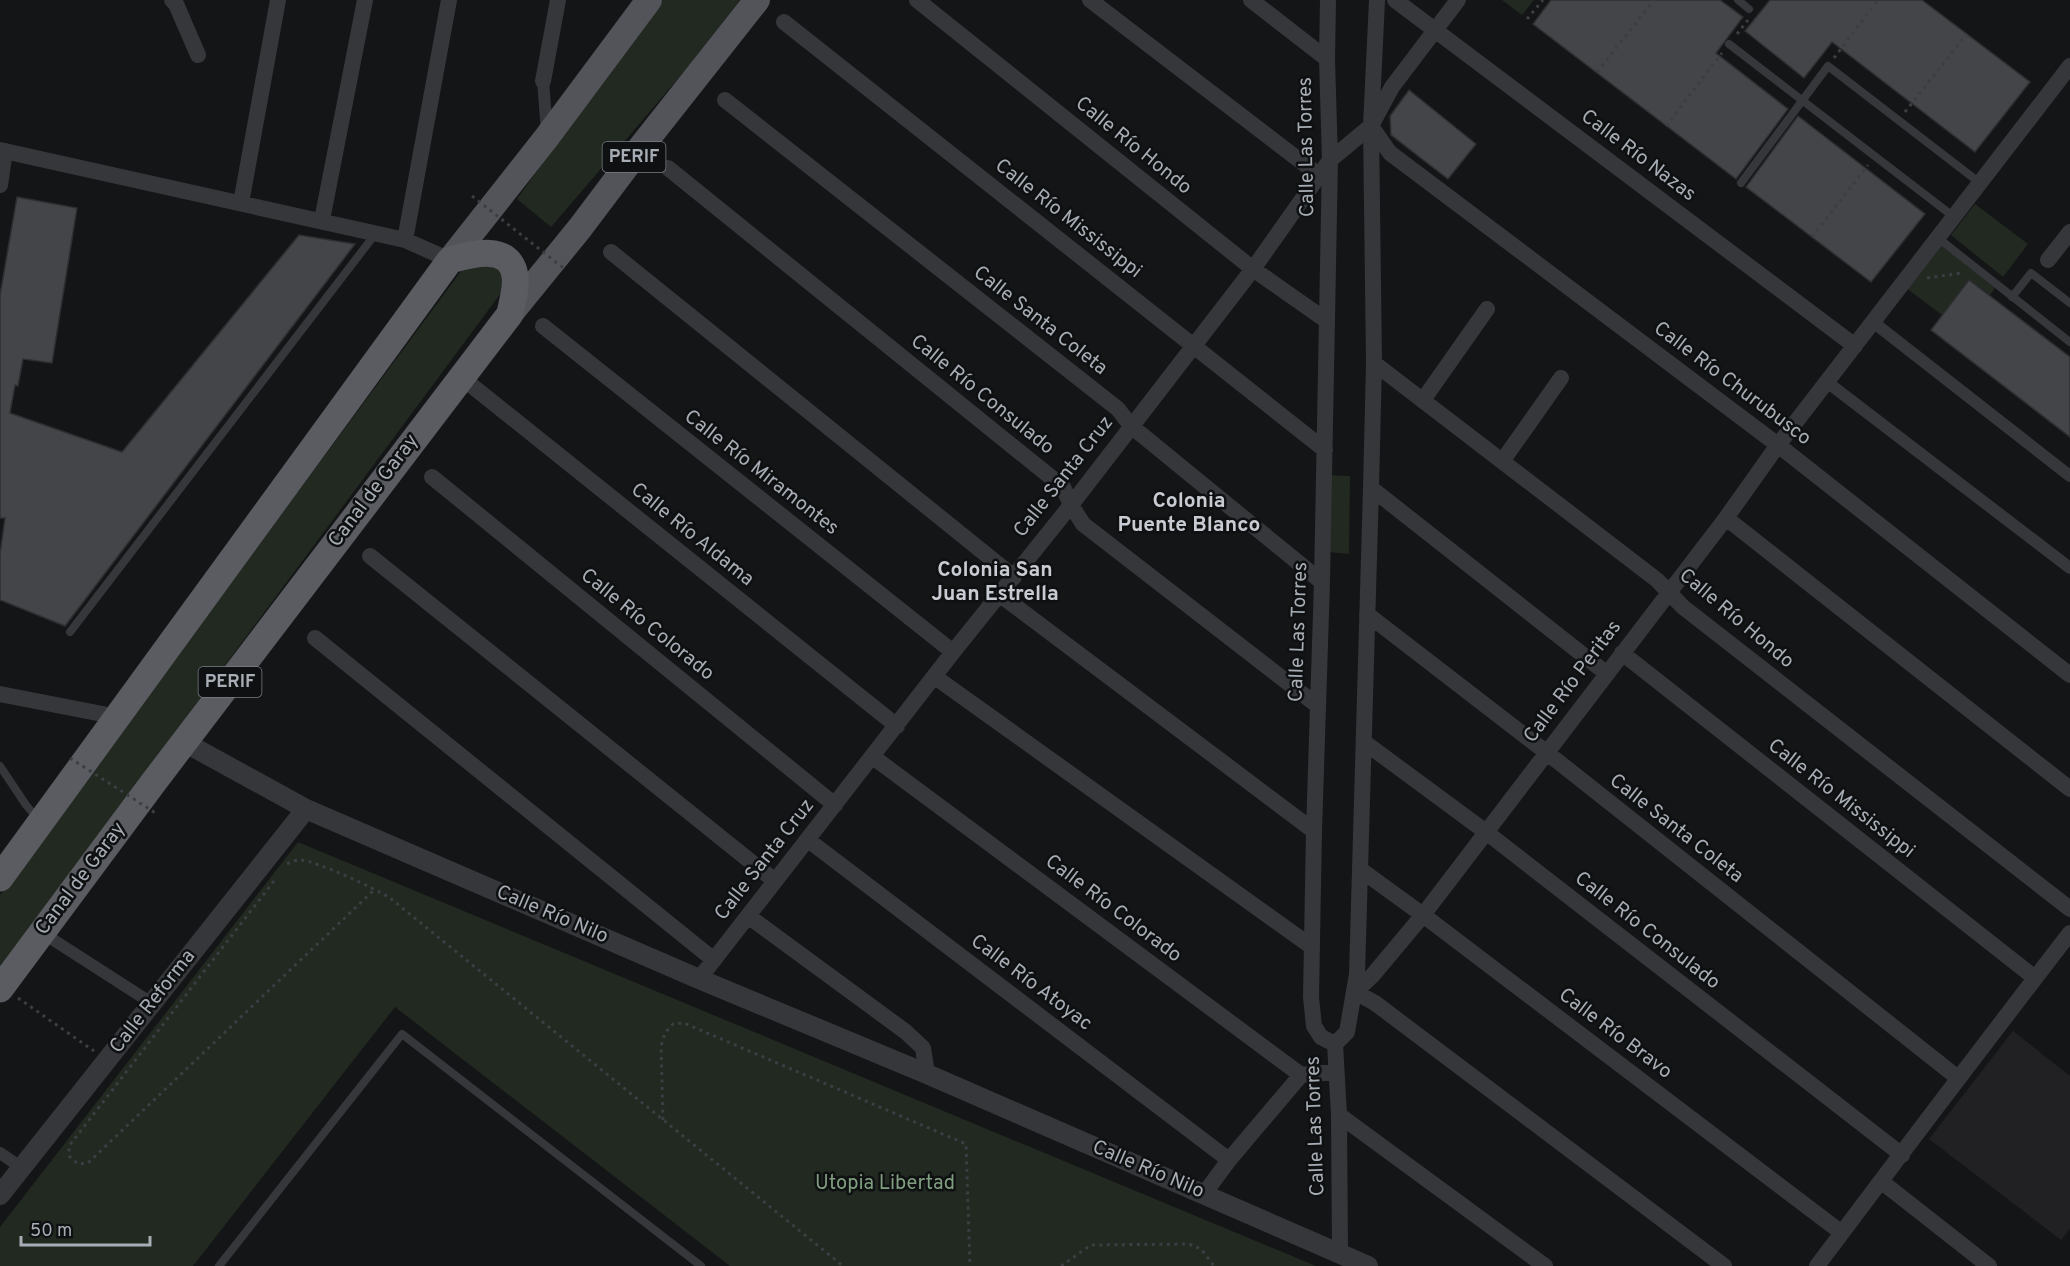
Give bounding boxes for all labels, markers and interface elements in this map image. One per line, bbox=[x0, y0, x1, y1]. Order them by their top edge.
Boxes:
street label: Calle Las Torres bbox=[1293, 77, 1321, 217]
street label: Calle Río Hondo bbox=[1069, 91, 1197, 201]
street label: Calle Río Nazas bbox=[1575, 104, 1701, 208]
road number: PERIF bbox=[602, 142, 666, 172]
street label: Calle Río Mississippi bbox=[989, 153, 1147, 285]
street label: Calle Santa Coleta bbox=[968, 260, 1112, 382]
street label: Calle Río Churubusco bbox=[1648, 316, 1816, 452]
street label: Calle Río Consulado bbox=[905, 329, 1059, 461]
street label: Calle Río Miramontes bbox=[678, 404, 844, 542]
street label: Calle Santa Cruz bbox=[1008, 411, 1120, 543]
street label: Canal de Garay bbox=[323, 429, 425, 553]
street label: Calle Río Aldama bbox=[625, 477, 759, 593]
district label: Colonia Puente Blanco bbox=[1118, 488, 1260, 539]
district label: Colonia San Juan Estrella bbox=[931, 557, 1059, 608]
street label: Calle Las Torres bbox=[1284, 561, 1314, 703]
street label: Calle Río Colorado bbox=[575, 563, 719, 687]
street label: Calle Río Hondo bbox=[1673, 563, 1799, 675]
street label: Calle Río Peritas bbox=[1518, 615, 1628, 749]
road number: PERIF bbox=[198, 667, 262, 697]
street label: Calle Río Mississippi bbox=[1762, 733, 1920, 865]
street label: Calle Santa Coleta bbox=[1604, 768, 1748, 890]
street label: Calle Santa Cruz bbox=[709, 794, 821, 926]
street label: Canal de Garay bbox=[30, 817, 132, 941]
street label: Calle Río Colorado bbox=[1039, 849, 1187, 969]
street label: Calle Río Consulado bbox=[1569, 866, 1725, 996]
street label: Calle Río Nilo bbox=[492, 880, 612, 950]
street label: Calle Río Atoyac bbox=[965, 929, 1097, 1037]
street label: Calle Reforma bbox=[104, 945, 202, 1059]
street label: Calle Río Bravo bbox=[1553, 983, 1677, 1085]
street label: Calle Las Torres bbox=[1301, 1055, 1331, 1197]
street label: Calle Río Nilo bbox=[1088, 1135, 1208, 1205]
park label: Utopia Libertad bbox=[815, 1171, 955, 1197]
scale bar bbox=[21, 1209, 150, 1247]
text: 50 m bbox=[30, 1220, 72, 1243]

